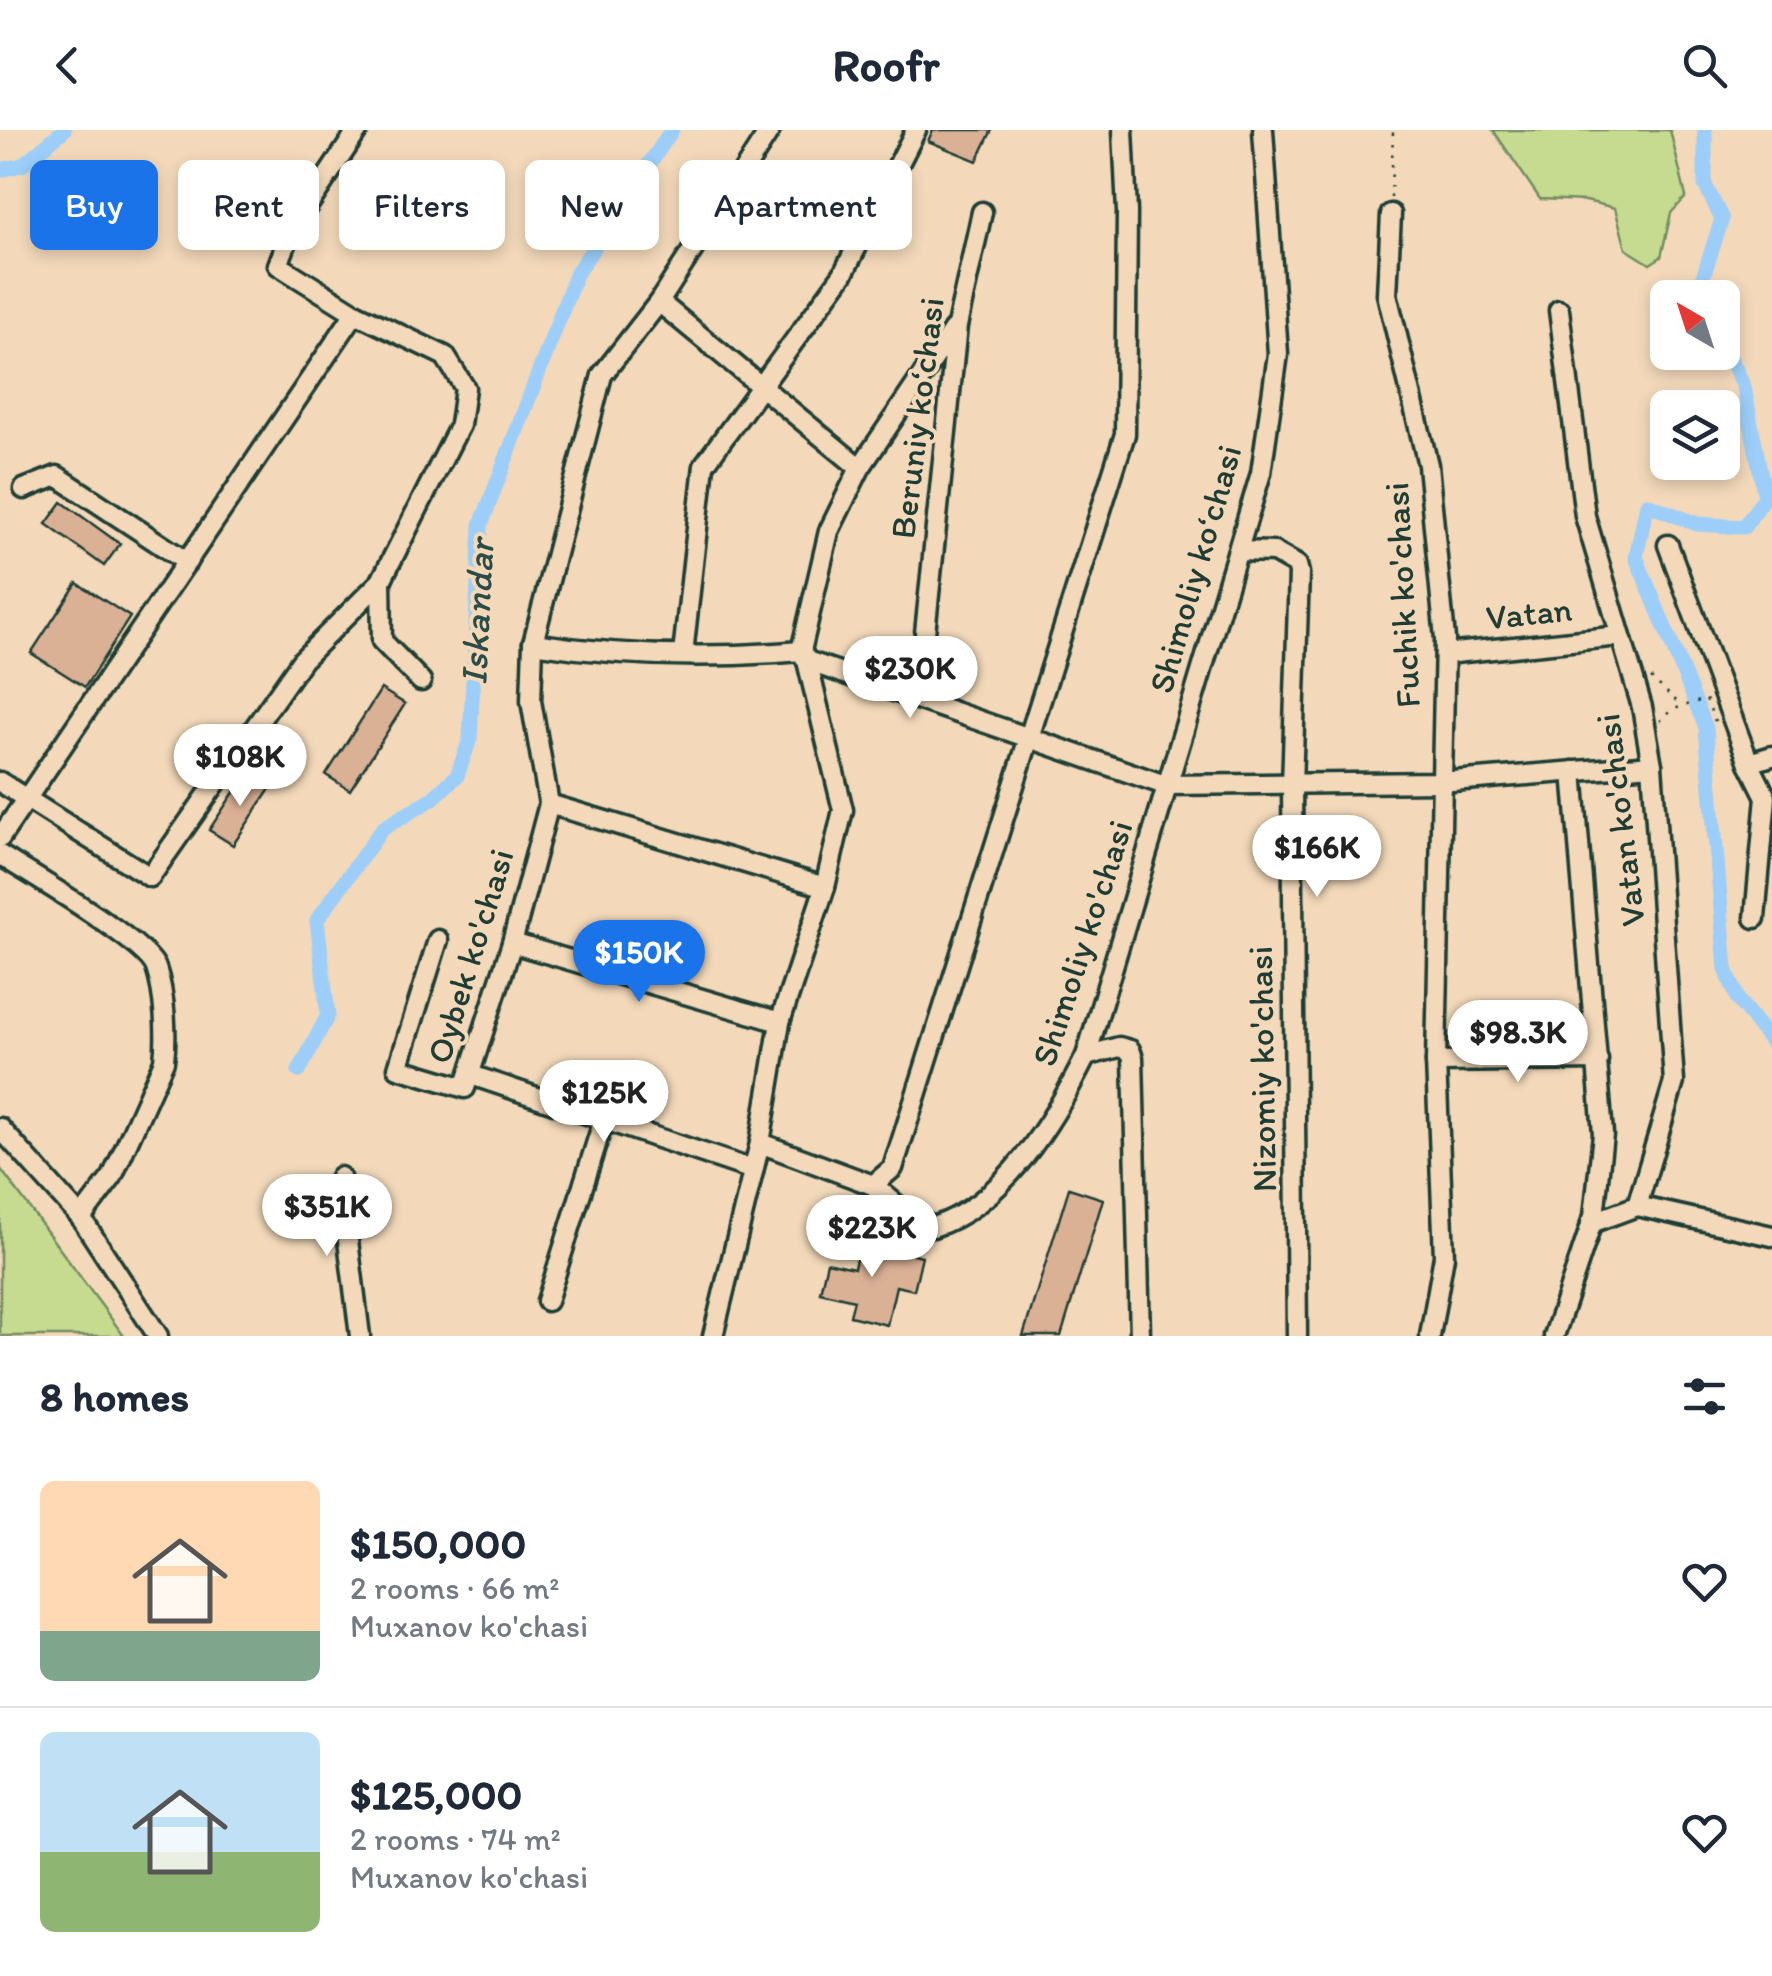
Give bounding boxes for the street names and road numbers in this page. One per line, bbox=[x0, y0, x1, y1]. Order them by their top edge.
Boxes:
street label: Beruniy ko‘chasi bbox=[881, 295, 953, 541]
street label: Shimoliy ko‘chasi bbox=[1140, 440, 1250, 698]
street label: Fuchik ko'chasi bbox=[1375, 481, 1429, 709]
street label: Vatan bbox=[1484, 588, 1574, 638]
street label: Vatan ko'chasi bbox=[1586, 711, 1654, 929]
street label: Shimoliy ko'chasi bbox=[1023, 815, 1141, 1071]
street label: Oybek ko'chasi bbox=[417, 844, 523, 1068]
street label: Nizomiy ko'chasi bbox=[1239, 945, 1285, 1193]

